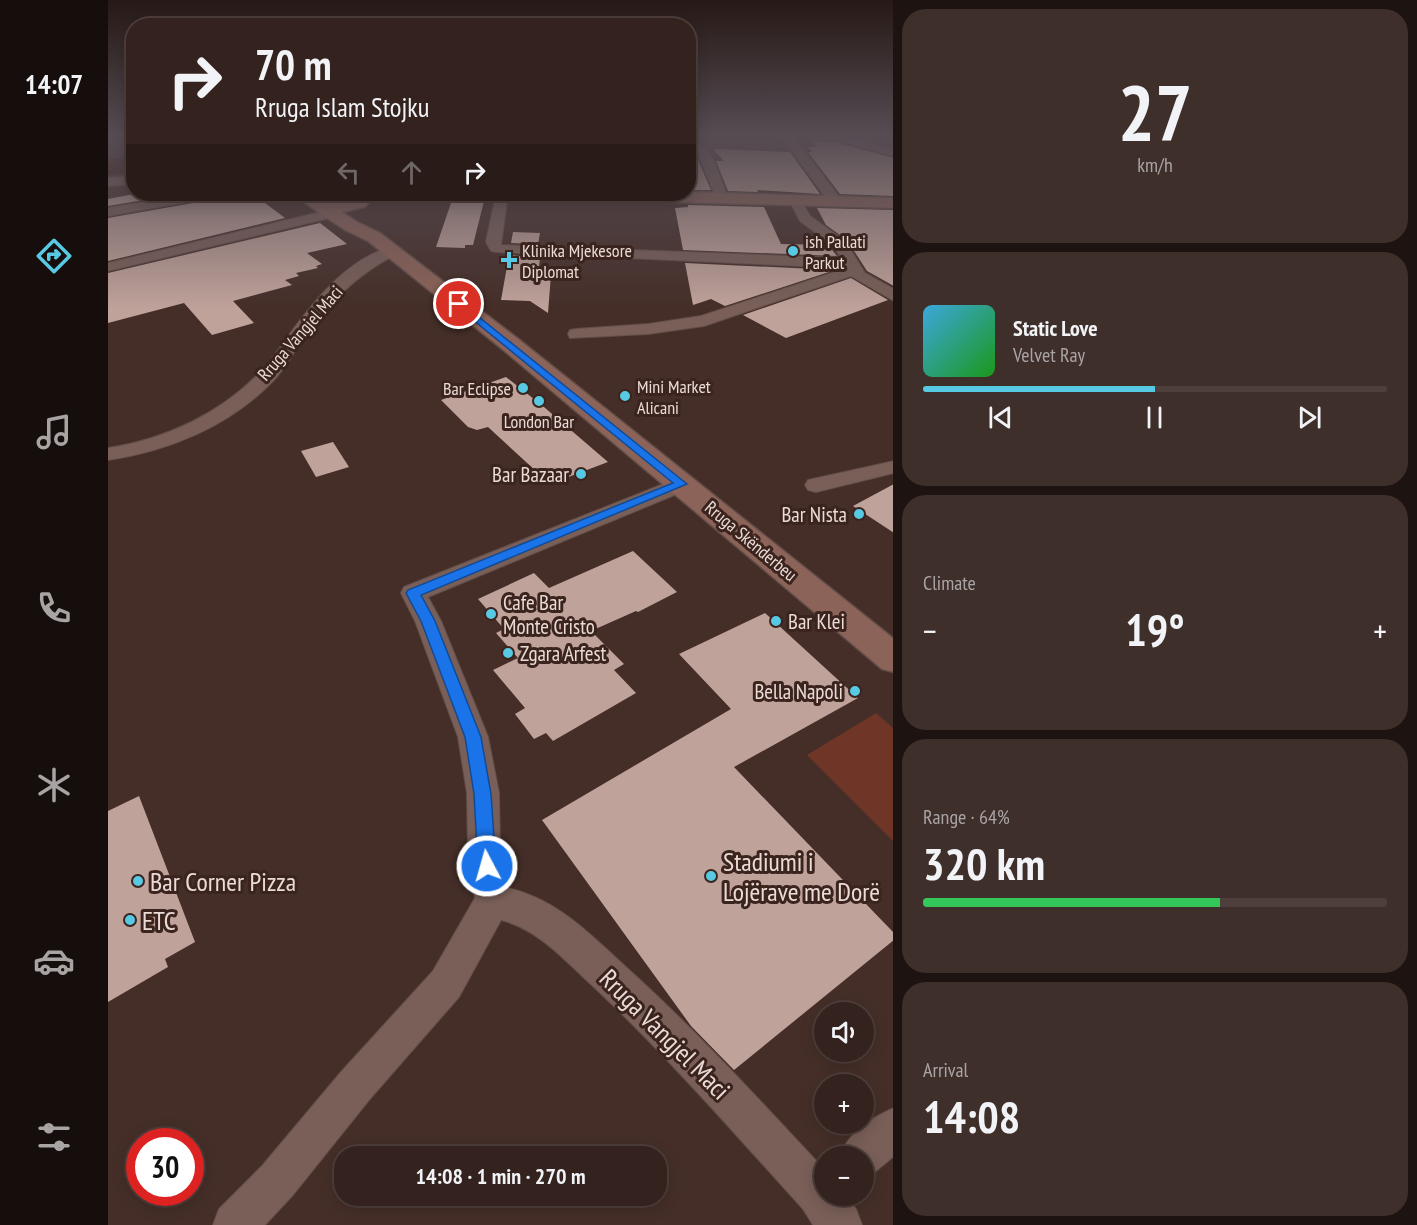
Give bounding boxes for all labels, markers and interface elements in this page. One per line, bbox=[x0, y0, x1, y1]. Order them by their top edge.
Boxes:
text: 70 m bbox=[255, 37, 332, 92]
icon: right bbox=[156, 42, 234, 120]
text: 27 bbox=[1118, 62, 1192, 163]
text: 14:07 bbox=[25, 67, 83, 101]
text: Rruga Islam Stojku bbox=[255, 90, 430, 124]
text: km/h bbox=[1137, 152, 1173, 178]
icon: left bbox=[332, 156, 365, 189]
icon: ahead bbox=[395, 156, 428, 189]
icon: right bbox=[458, 156, 491, 189]
place label: ish Pallati Parkut bbox=[805, 230, 866, 274]
icon: directions bbox=[33, 235, 75, 277]
place label: Klinika Mjekesore Diplomat bbox=[522, 239, 632, 283]
marker: ish Pallati Parkut bbox=[786, 244, 800, 258]
marker: Klinika Mjekesore Diplomat bbox=[500, 251, 518, 269]
pin bbox=[433, 278, 484, 329]
street label: Rruga Vangjel Maci bbox=[252, 281, 348, 385]
icon: arrive bbox=[442, 287, 475, 320]
text: Static Love bbox=[1013, 314, 1098, 342]
text: Velvet Ray bbox=[1013, 342, 1085, 368]
place label: Mini Market Alicani bbox=[637, 375, 711, 419]
place label: Bar Eclipse bbox=[443, 377, 511, 400]
marker: Bar Eclipse bbox=[516, 381, 530, 395]
marker: Mini Market Alicani bbox=[618, 389, 632, 403]
marker: London Bar bbox=[532, 394, 546, 408]
icon: previous bbox=[984, 401, 1017, 434]
icon: pause bbox=[1138, 401, 1171, 434]
icon: next bbox=[1293, 401, 1326, 434]
place label: London Bar bbox=[504, 410, 574, 433]
icon: music bbox=[33, 411, 75, 453]
place label: Bar Bazaar bbox=[492, 461, 569, 488]
marker: Bar Bazaar bbox=[574, 467, 588, 481]
street label: Rruga Skënderbeu bbox=[700, 496, 802, 586]
place label: Bar Nista bbox=[781, 501, 847, 528]
marker: Bar Nista bbox=[852, 507, 866, 521]
text: Climate bbox=[923, 570, 976, 596]
icon: phone bbox=[33, 587, 75, 629]
place label: Cafe Bar Monte Cristo bbox=[503, 589, 595, 640]
text: 19° bbox=[1125, 600, 1185, 658]
marker: Cafe Bar Monte Cristo bbox=[484, 607, 498, 621]
place label: Bar Klei bbox=[788, 608, 845, 635]
text: − bbox=[923, 609, 937, 652]
text: + bbox=[1373, 609, 1387, 652]
marker: Bar Klei bbox=[769, 614, 783, 628]
place label: Zgara Arfest bbox=[520, 640, 607, 667]
marker: Zgara Arfest bbox=[501, 646, 515, 660]
place label: Bella Napoli bbox=[754, 678, 843, 705]
marker: Bella Napoli bbox=[848, 684, 862, 698]
icon: climate bbox=[33, 764, 75, 806]
text: Range · 64% bbox=[923, 804, 1010, 830]
position arrow bbox=[455, 834, 519, 898]
text: 320 km bbox=[923, 834, 1045, 892]
place label: Stadiumi i Lojërave me Dorë bbox=[723, 845, 880, 908]
place label: Bar Corner Pizza bbox=[150, 865, 296, 898]
marker: Stadiumi i Lojërave me Dorë bbox=[704, 869, 718, 883]
marker: Bar Corner Pizza bbox=[131, 874, 145, 888]
place label: ETC bbox=[142, 904, 176, 937]
marker: ETC bbox=[123, 913, 137, 927]
icon: car bbox=[33, 940, 75, 982]
street label: Rruga Vangjel Maci bbox=[593, 962, 737, 1106]
map controls bbox=[814, 1002, 874, 1206]
button: sound bbox=[814, 1002, 874, 1062]
text: Arrival bbox=[923, 1057, 968, 1083]
button: + bbox=[814, 1074, 874, 1134]
text: 14:08 bbox=[923, 1087, 1020, 1145]
icon: filters bbox=[33, 1116, 75, 1158]
speed limit sign: 30 bbox=[126, 1128, 204, 1206]
button: − bbox=[814, 1146, 874, 1206]
text: 14:08 · 1 min · 270 m bbox=[415, 1162, 586, 1190]

